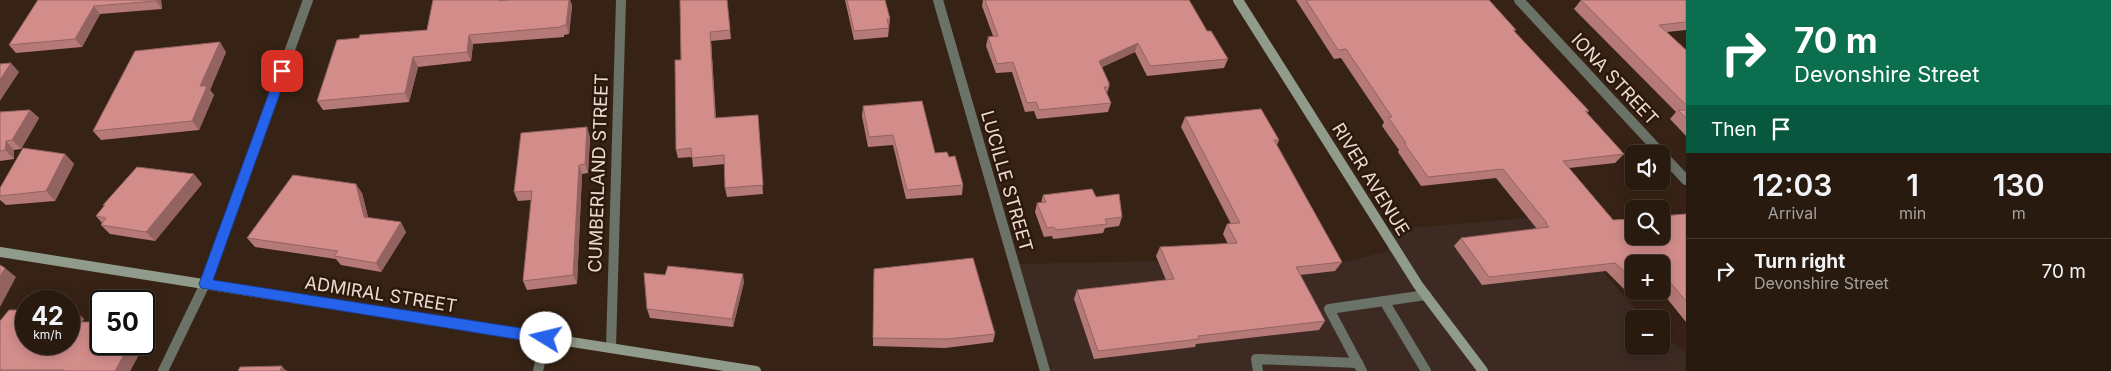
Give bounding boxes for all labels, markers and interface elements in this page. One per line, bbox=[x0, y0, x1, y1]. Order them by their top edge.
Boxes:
text: 70 m bbox=[1794, 19, 1878, 61]
icon: right bbox=[1711, 20, 1776, 85]
street label: IONA STREET bbox=[1567, 29, 1663, 129]
pin bbox=[261, 50, 303, 92]
icon: arrive bbox=[268, 57, 296, 85]
text: Devonshire Street bbox=[1794, 61, 1979, 87]
street label: CUMBERLAND STREET bbox=[584, 73, 612, 273]
street label: LUCILLE STREET bbox=[977, 108, 1037, 254]
icon: arrive bbox=[1767, 115, 1795, 143]
text: Then bbox=[1711, 118, 1757, 141]
street label: RIVER AVENUE bbox=[1328, 119, 1414, 239]
map controls bbox=[1625, 145, 1670, 355]
button: sound bbox=[1625, 145, 1670, 190]
text: 12:03 bbox=[1753, 167, 1832, 203]
text: 1 bbox=[1906, 167, 1919, 203]
text: 130 bbox=[1993, 167, 2044, 203]
button: search bbox=[1625, 200, 1670, 245]
text: Arrival bbox=[1768, 203, 1817, 223]
text: min bbox=[1899, 203, 1926, 223]
text: m bbox=[2012, 203, 2026, 223]
text: Turn right bbox=[1754, 250, 1845, 273]
button: + bbox=[1625, 255, 1670, 300]
icon: right bbox=[1711, 257, 1739, 285]
text: 70 m bbox=[2042, 260, 2086, 283]
street label: ADMIRAL STREET bbox=[303, 272, 459, 316]
text: Devonshire Street bbox=[1754, 273, 1889, 293]
speed limit sign: 50 bbox=[90, 290, 155, 355]
text: 42 bbox=[31, 301, 64, 331]
button: − bbox=[1625, 310, 1670, 355]
position arrow bbox=[519, 311, 571, 363]
text: km/h bbox=[33, 327, 62, 342]

